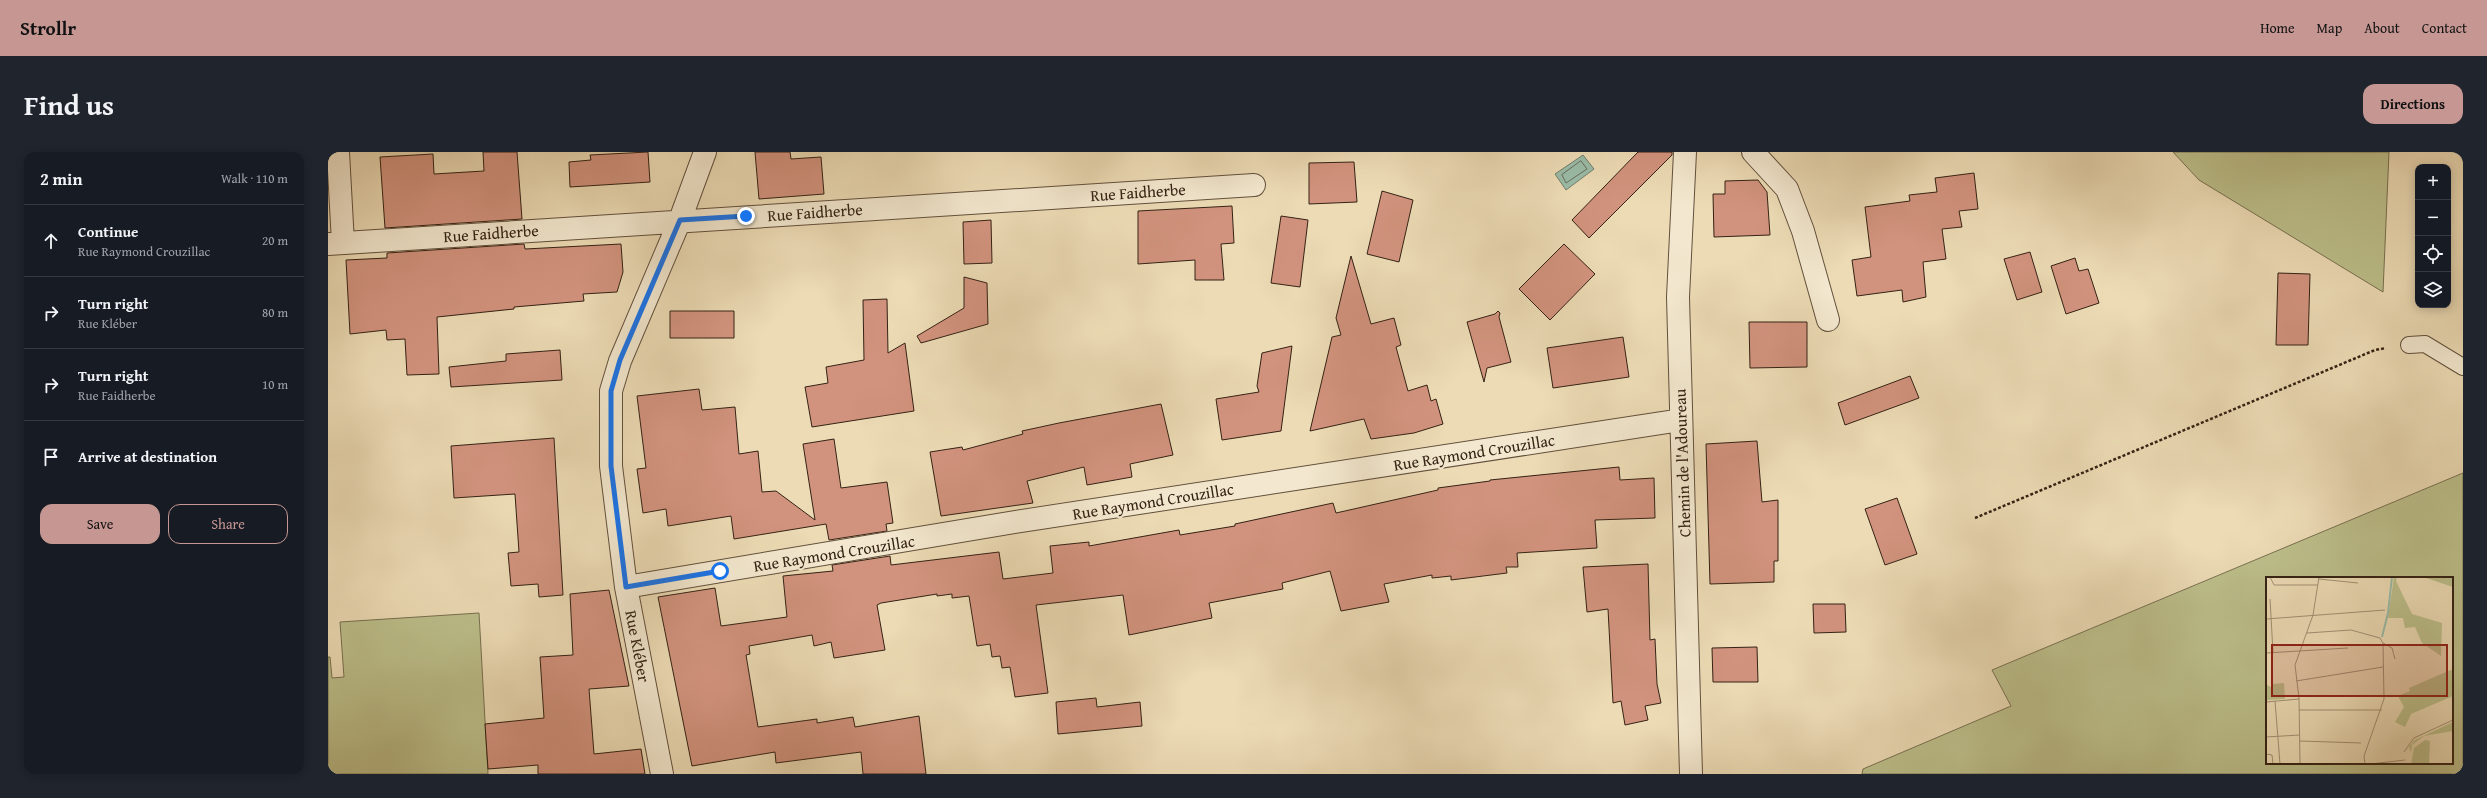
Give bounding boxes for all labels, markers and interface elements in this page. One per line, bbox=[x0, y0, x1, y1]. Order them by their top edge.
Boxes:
text: Strollr bbox=[20, 14, 76, 42]
text: Home bbox=[2260, 18, 2295, 38]
text: Map bbox=[2317, 18, 2342, 38]
text: About bbox=[2364, 18, 2400, 38]
text: Contact bbox=[2422, 18, 2467, 38]
text: Find us bbox=[24, 84, 114, 125]
button: Directions bbox=[2363, 84, 2463, 124]
map controls bbox=[2415, 164, 2451, 308]
button: + bbox=[2415, 164, 2451, 200]
text: 2 min bbox=[40, 166, 82, 191]
text: Walk · 110 m bbox=[221, 169, 288, 188]
street label: Rue Faidherbe bbox=[1090, 177, 1186, 207]
street label: Rue Faidherbe bbox=[767, 197, 863, 227]
button: − bbox=[2415, 200, 2451, 236]
route end bbox=[737, 207, 755, 225]
street label: Rue Faidherbe bbox=[443, 218, 539, 248]
text: Continue bbox=[78, 221, 139, 242]
icon: ahead bbox=[40, 230, 62, 252]
text: 20 m bbox=[262, 231, 288, 250]
button: locate bbox=[2415, 236, 2451, 272]
text: Rue Raymond Crouzillac bbox=[78, 242, 210, 261]
button: layers bbox=[2415, 272, 2451, 308]
text: Turn right bbox=[78, 293, 149, 314]
icon: right bbox=[40, 302, 62, 324]
text: 80 m bbox=[262, 303, 288, 322]
text: Rue Kléber bbox=[78, 314, 137, 333]
text: Turn right bbox=[78, 365, 149, 386]
icon: right bbox=[40, 374, 62, 396]
text: 10 m bbox=[262, 375, 288, 394]
text: Rue Faidherbe bbox=[78, 386, 156, 405]
street label: Chemin de l'Adoureau bbox=[1667, 388, 1697, 538]
street label: Rue Raymond Crouzillac bbox=[1392, 427, 1556, 477]
icon: arrive bbox=[40, 446, 62, 468]
text: Arrive at destination bbox=[78, 446, 217, 467]
street label: Rue Raymond Crouzillac bbox=[1071, 476, 1235, 526]
button: Save bbox=[40, 504, 160, 544]
button: Share bbox=[168, 504, 288, 544]
street label: Rue Raymond Crouzillac bbox=[752, 528, 916, 578]
route start bbox=[711, 562, 729, 580]
inset map bbox=[2266, 577, 2453, 764]
street label: Rue Kléber bbox=[619, 608, 657, 684]

